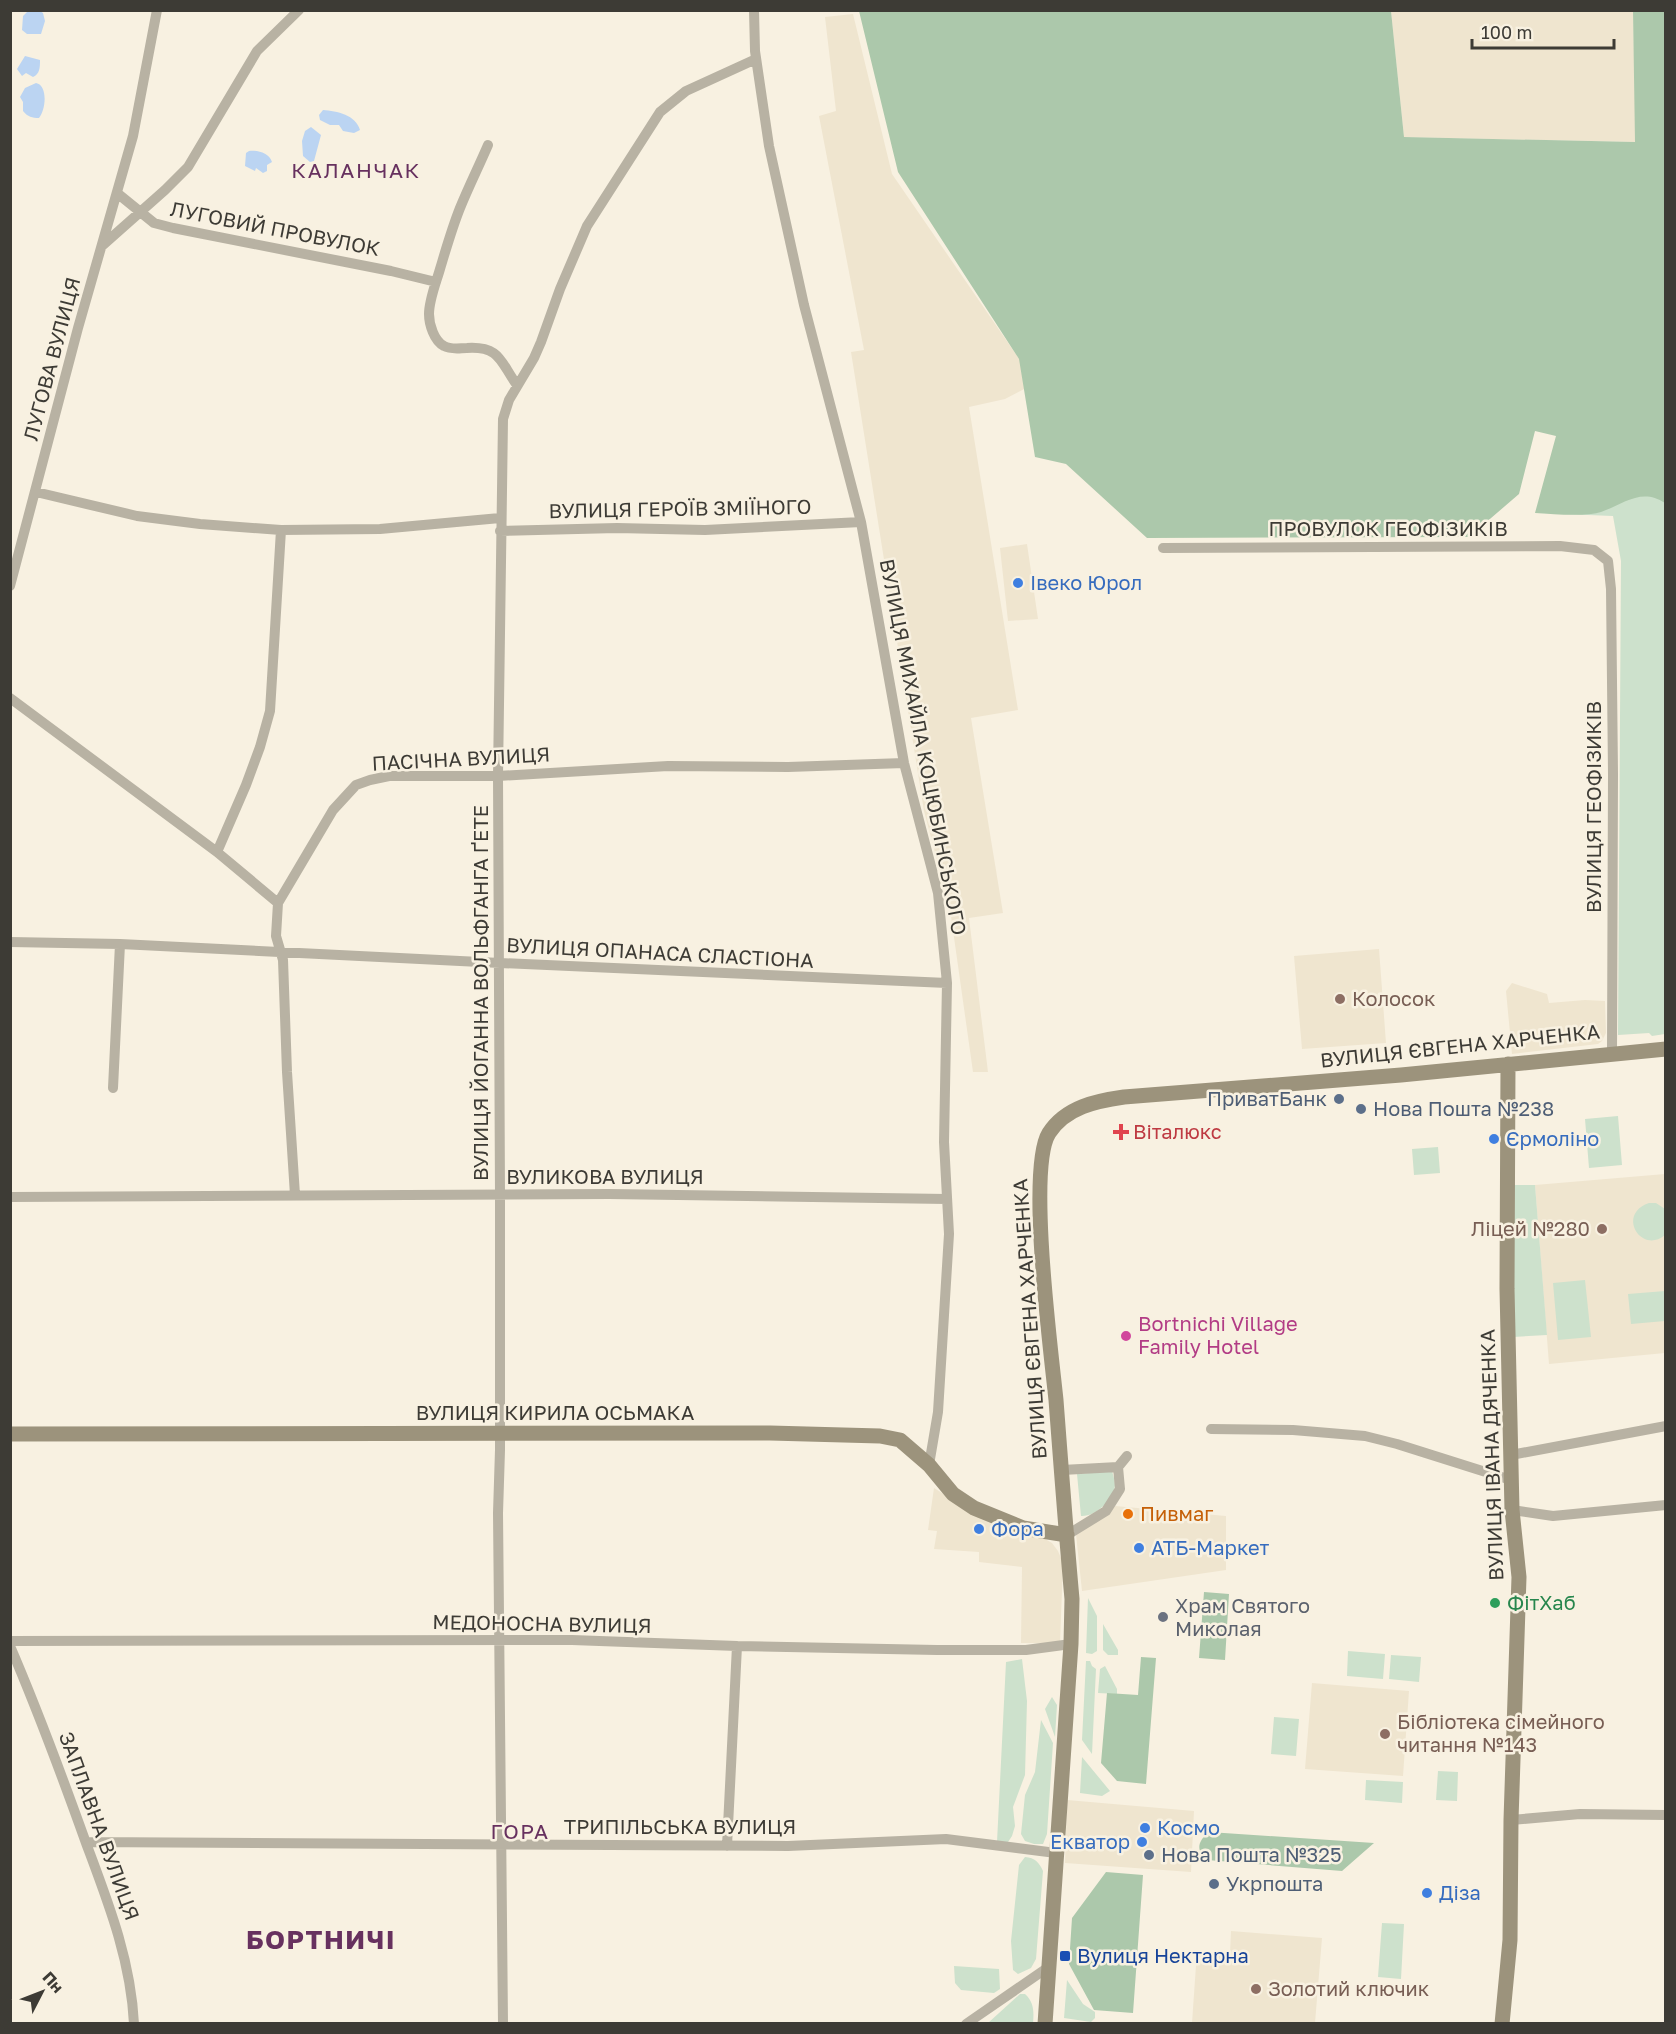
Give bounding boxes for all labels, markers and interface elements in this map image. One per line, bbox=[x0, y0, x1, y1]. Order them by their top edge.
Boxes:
scale bar bbox=[1472, 12, 1614, 50]
text: 100 m bbox=[1481, 21, 1532, 43]
district label: КАЛАНЧАК bbox=[291, 157, 421, 183]
street label: ЛУГОВИЙ ПРОВУЛОК bbox=[168, 196, 382, 260]
street label: ЛУГОВА ВУЛИЦЯ bbox=[18, 274, 84, 443]
street label: ВУЛИЦЯ ГЕРОЇВ ЗМІЇНОГО bbox=[548, 494, 811, 522]
street label: ПРОВУЛОК ГЕОФІЗИКІВ bbox=[1268, 516, 1508, 540]
street label: ВУЛИЦЯ МИХАЙЛА КОЦЮБИНСЬКОГО bbox=[876, 557, 972, 937]
place label: Івеко Юрол bbox=[1030, 570, 1142, 594]
marker: Івеко Юрол bbox=[1011, 576, 1025, 590]
street label: ВУЛИЦЯ ГЕОФІЗИКІВ bbox=[1581, 701, 1605, 913]
street label: ПАСІЧНА ВУЛИЦЯ bbox=[371, 741, 551, 775]
street label: ВУЛИЦЯ ЙОГАННА ВОЛЬФГАНГА ҐЕТЕ bbox=[468, 805, 492, 1181]
street label: ВУЛИЦЯ ОПАНАСА СЛАСТІОНА bbox=[506, 932, 814, 972]
place label: Колосок bbox=[1352, 986, 1436, 1010]
marker: Колосок bbox=[1333, 992, 1347, 1006]
street label: ВУЛИЦЯ ЄВГЕНА ХАРЧЕНКА bbox=[1319, 1018, 1601, 1072]
place label: ПриватБанк bbox=[1207, 1086, 1327, 1110]
marker: ПриватБанк bbox=[1332, 1092, 1346, 1106]
place label: Нова Пошта №238 bbox=[1373, 1096, 1554, 1120]
marker: Нова Пошта №238 bbox=[1354, 1102, 1368, 1116]
place label: Віталюкс bbox=[1133, 1119, 1222, 1143]
marker: Віталюкс bbox=[1114, 1125, 1128, 1139]
place label: Єрмоліно bbox=[1506, 1126, 1599, 1150]
marker: Єрмоліно bbox=[1487, 1132, 1501, 1146]
street label: ВУЛИКОВА ВУЛИЦЯ bbox=[506, 1164, 704, 1188]
street label: ВУЛИЦЯ ЄВГЕНА ХАРЧЕНКА bbox=[1007, 1178, 1051, 1460]
place label: Ліцей №280 bbox=[1471, 1216, 1590, 1240]
marker: Ліцей №280 bbox=[1595, 1222, 1609, 1236]
place label: Bortnichi Village Family Hotel bbox=[1138, 1311, 1298, 1358]
marker: Bortnichi Village Family Hotel bbox=[1119, 1329, 1133, 1343]
street label: ВУЛИЦЯ ІВАНА ДЯЧЕНКА bbox=[1475, 1329, 1507, 1581]
street label: ВУЛИЦЯ КИРИЛА ОСЬМАКА bbox=[416, 1400, 694, 1424]
place label: Пивмаг bbox=[1140, 1501, 1213, 1525]
marker: Пивмаг bbox=[1121, 1507, 1135, 1521]
place label: Фора bbox=[991, 1516, 1044, 1540]
marker: Фора bbox=[972, 1522, 986, 1536]
place label: АТБ-Маркет bbox=[1151, 1535, 1269, 1559]
marker: АТБ-Маркет bbox=[1132, 1541, 1146, 1555]
place label: ФітХаб bbox=[1507, 1590, 1576, 1614]
place label: Храм Святого Миколая bbox=[1175, 1593, 1310, 1640]
marker: ФітХаб bbox=[1488, 1596, 1502, 1610]
street label: МЕДОНОСНА ВУЛИЦЯ bbox=[432, 1609, 652, 1637]
marker: Храм Святого Миколая bbox=[1156, 1610, 1170, 1624]
place label: Бібліотека сімейного читання №143 bbox=[1397, 1709, 1605, 1756]
marker: Бібліотека сімейного читання №143 bbox=[1378, 1727, 1392, 1741]
street label: ЗАПЛАВНА ВУЛИЦЯ bbox=[55, 1728, 145, 1923]
street label: ТРИПІЛЬСЬКА ВУЛИЦЯ bbox=[564, 1814, 796, 1838]
place label: Космо bbox=[1157, 1815, 1220, 1839]
district label: ГОРА bbox=[490, 1818, 550, 1844]
marker: Космо bbox=[1138, 1821, 1152, 1835]
place label: Екватор bbox=[1050, 1829, 1130, 1853]
marker: Екватор bbox=[1135, 1835, 1149, 1849]
place label: Нова Пошта №325 bbox=[1161, 1842, 1342, 1866]
marker: Нова Пошта №325 bbox=[1142, 1848, 1156, 1862]
place label: Укрпошта bbox=[1226, 1871, 1323, 1895]
marker: Укрпошта bbox=[1207, 1877, 1221, 1891]
place label: Діза bbox=[1439, 1880, 1481, 1904]
marker: Діза bbox=[1420, 1886, 1434, 1900]
district label: БОРТНИЧІ bbox=[246, 1924, 396, 1955]
place label: Вулиця Нектарна bbox=[1077, 1943, 1249, 1967]
marker: Вулиця Нектарна bbox=[1058, 1949, 1072, 1963]
north arrow bbox=[12, 1962, 72, 2022]
text: Пн bbox=[38, 1967, 68, 1997]
place label: Золотий ключик bbox=[1268, 1976, 1429, 2000]
marker: Золотий ключик bbox=[1249, 1982, 1263, 1996]

